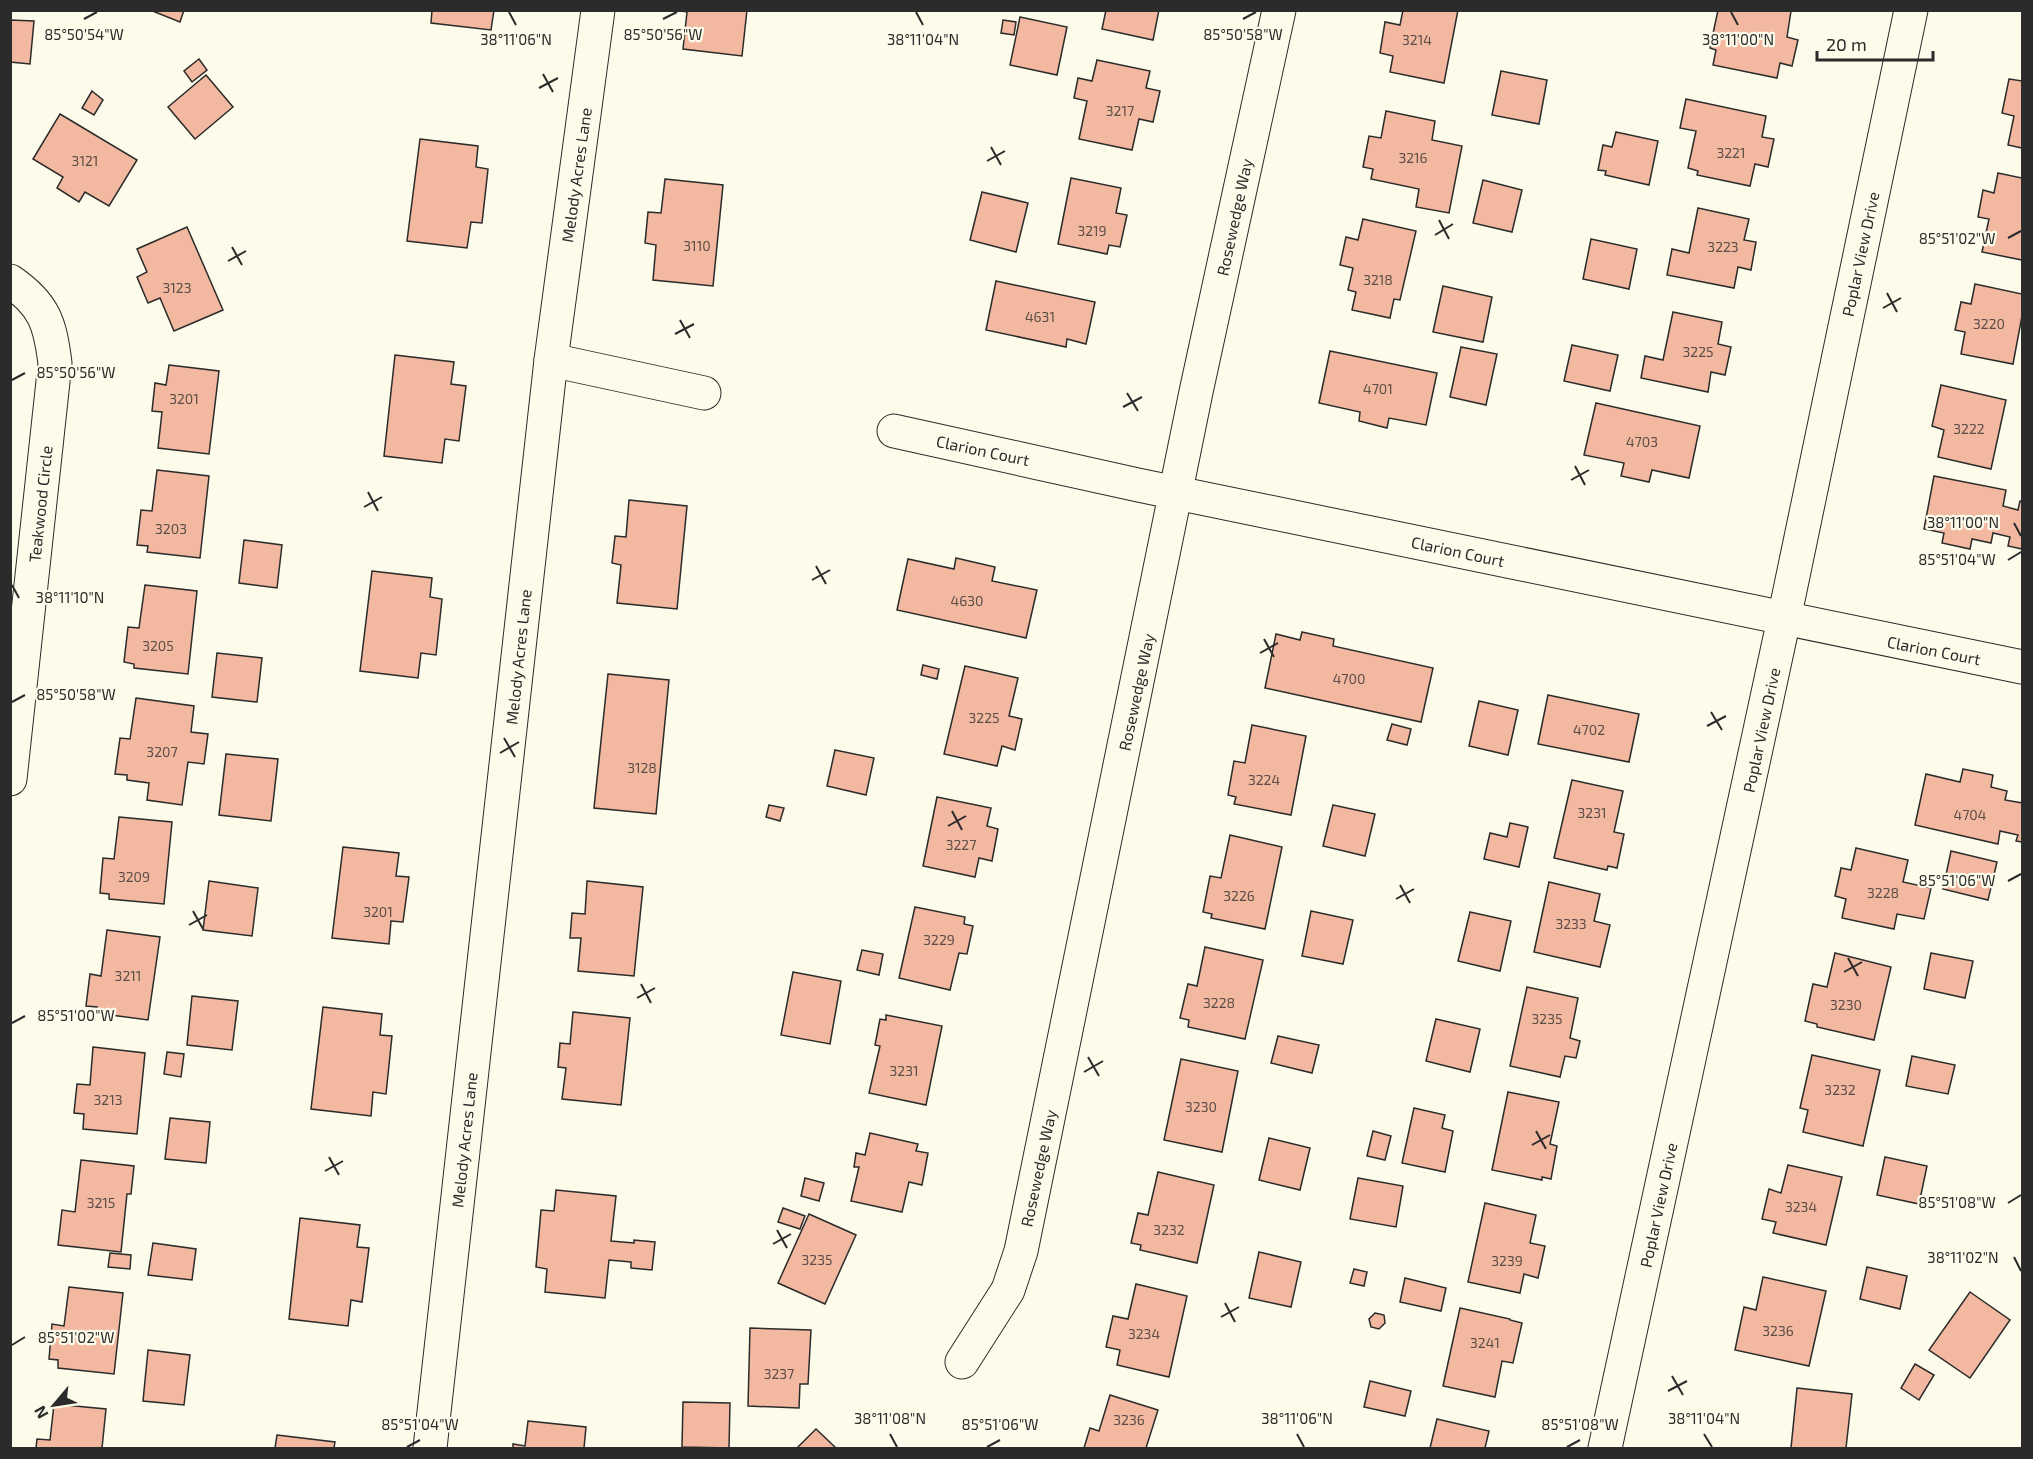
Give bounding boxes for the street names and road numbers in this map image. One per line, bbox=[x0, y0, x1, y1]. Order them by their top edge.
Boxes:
street label: Melody Acres Lane bbox=[557, 106, 595, 244]
street label: Rosewedge Way bbox=[1212, 156, 1256, 277]
street label: Poplar View Drive bbox=[1837, 190, 1883, 318]
street label: Clarion Court bbox=[935, 431, 1031, 469]
street label: Teakwood Circle bbox=[24, 445, 56, 563]
street label: Clarion Court bbox=[1410, 532, 1506, 570]
street label: Melody Acres Lane bbox=[501, 588, 535, 726]
street label: Rosewedge Way bbox=[1114, 631, 1158, 752]
street label: Clarion Court bbox=[1886, 632, 1982, 668]
street label: Poplar View Drive bbox=[1738, 666, 1784, 794]
street label: Melody Acres Lane bbox=[447, 1071, 481, 1209]
street label: Rosewedge Way bbox=[1016, 1107, 1060, 1228]
street label: Poplar View Drive bbox=[1635, 1141, 1681, 1269]

